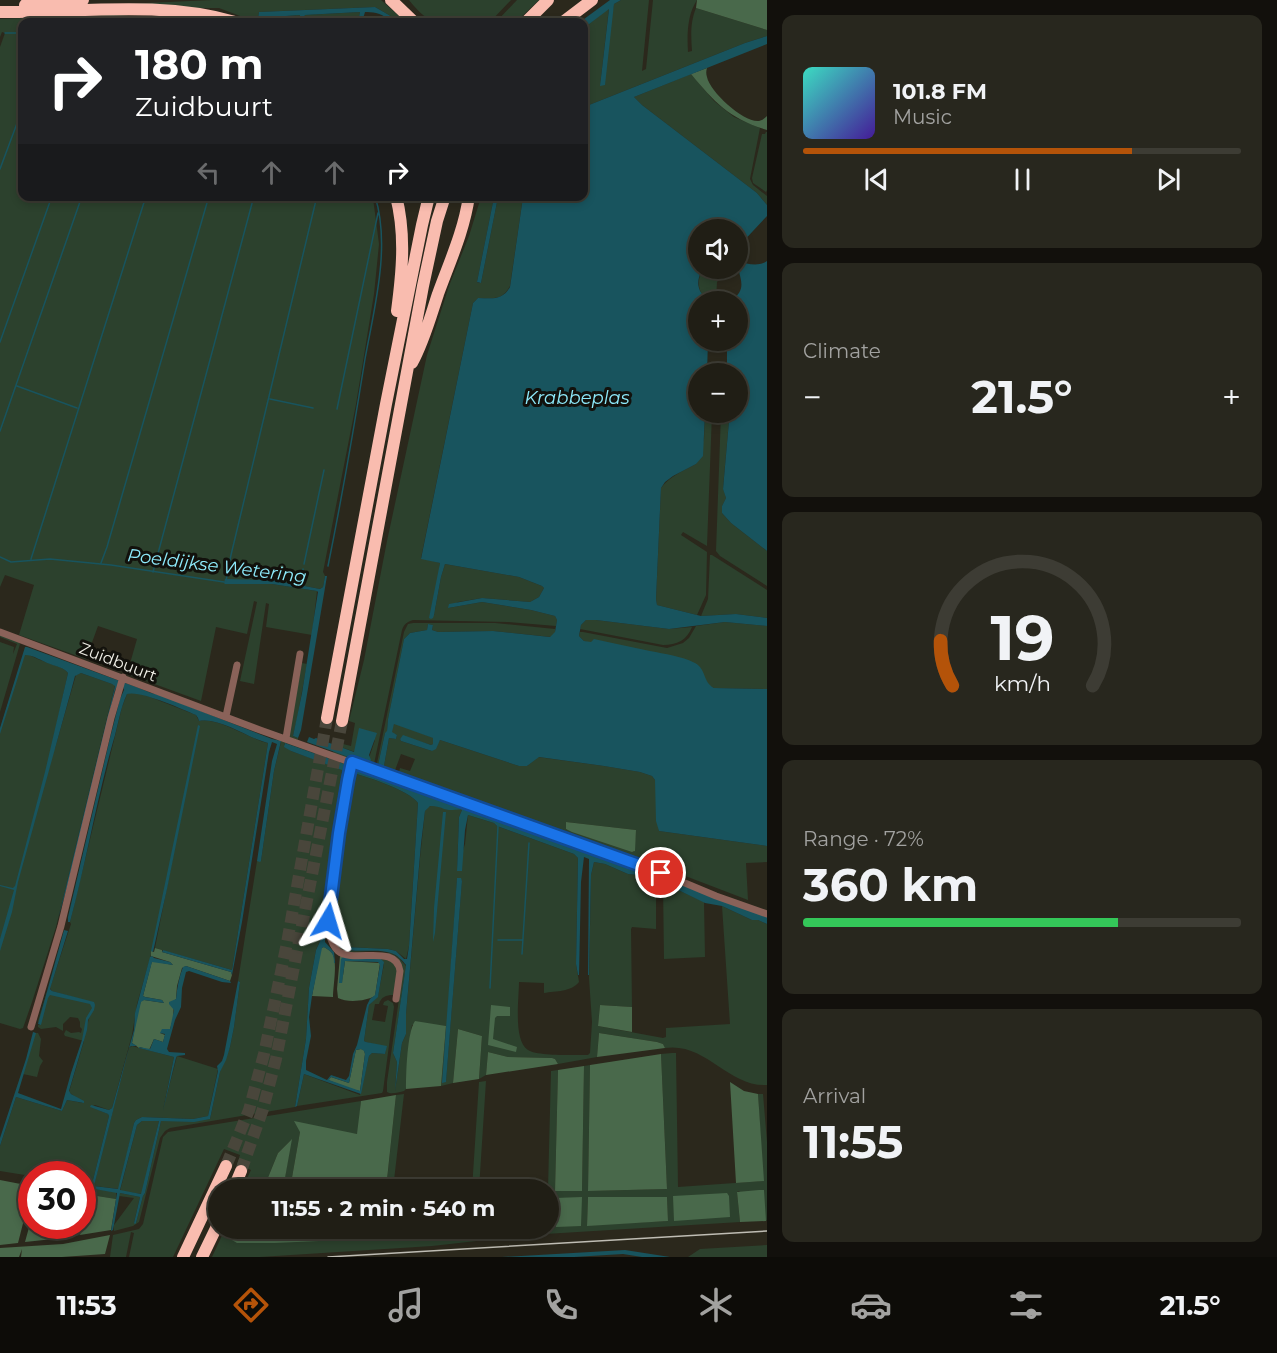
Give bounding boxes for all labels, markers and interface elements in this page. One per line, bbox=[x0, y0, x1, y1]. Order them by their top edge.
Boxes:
text: 180 m bbox=[135, 38, 264, 90]
icon: right bbox=[36, 42, 114, 120]
text: 101.8 FM bbox=[893, 78, 987, 105]
text: Zuidbuurt bbox=[135, 90, 273, 123]
text: Music bbox=[893, 105, 952, 129]
icon: left bbox=[192, 156, 225, 189]
icon: ahead bbox=[255, 156, 288, 189]
icon: ahead bbox=[318, 156, 351, 189]
icon: right bbox=[381, 156, 414, 189]
icon: previous bbox=[860, 163, 893, 196]
icon: pause bbox=[1006, 163, 1039, 196]
icon: next bbox=[1152, 163, 1185, 196]
map controls bbox=[688, 219, 748, 423]
button: sound bbox=[688, 219, 748, 279]
button: + bbox=[688, 291, 748, 351]
text: Climate bbox=[803, 339, 881, 363]
button: − bbox=[688, 363, 748, 423]
text: 21.5° bbox=[971, 369, 1073, 424]
text: − bbox=[803, 377, 822, 417]
text: + bbox=[1222, 377, 1241, 417]
water label: Krabbeplas bbox=[524, 387, 630, 409]
water label: Poeldijkse Wetering bbox=[126, 544, 308, 588]
text: 19 bbox=[990, 600, 1054, 676]
street label: Zuidbuurt bbox=[76, 638, 160, 686]
text: km/h bbox=[993, 670, 1051, 696]
text: Range · 72% bbox=[803, 827, 924, 851]
pin bbox=[635, 847, 686, 898]
icon: arrive bbox=[644, 856, 677, 889]
text: 360 km bbox=[803, 857, 978, 912]
position arrow bbox=[296, 889, 360, 953]
text: Arrival bbox=[803, 1084, 866, 1108]
text: 11:55 bbox=[803, 1114, 903, 1169]
speed limit sign: 30 bbox=[18, 1161, 96, 1239]
text: 11:55 · 2 min · 540 m bbox=[272, 1195, 495, 1222]
icon: directions bbox=[230, 1284, 272, 1326]
icon: music bbox=[385, 1284, 427, 1326]
icon: phone bbox=[540, 1284, 582, 1326]
icon: climate bbox=[695, 1284, 737, 1326]
icon: car bbox=[850, 1284, 892, 1326]
icon: filters bbox=[1005, 1284, 1047, 1326]
text: 11:53 bbox=[57, 1289, 117, 1322]
text: 21.5° bbox=[1160, 1289, 1220, 1322]

